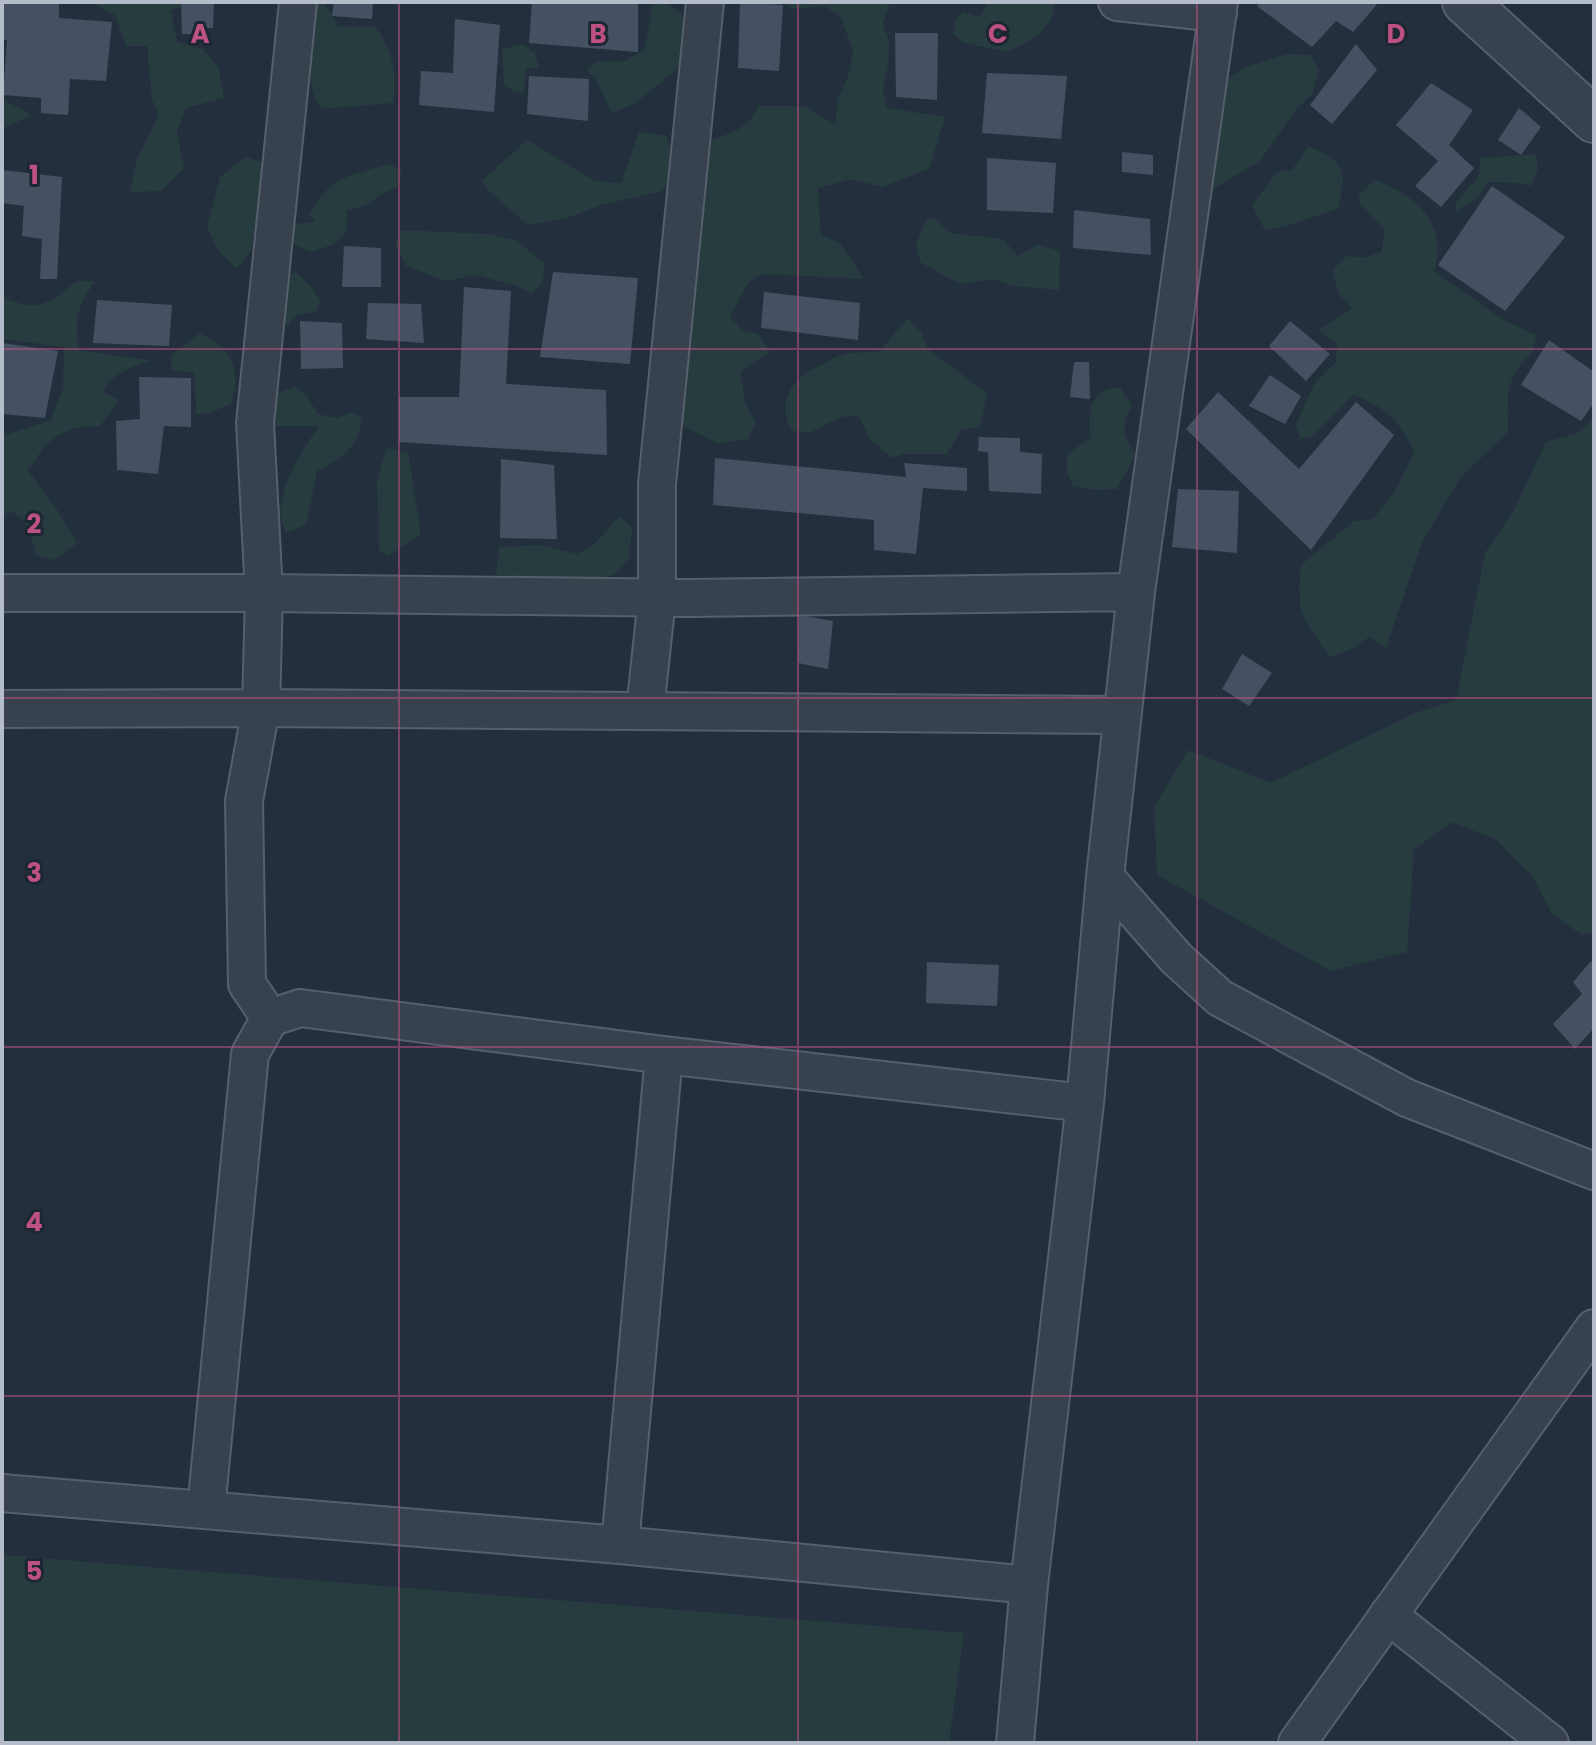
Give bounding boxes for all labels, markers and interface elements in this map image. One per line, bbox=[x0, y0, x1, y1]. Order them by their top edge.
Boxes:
text: A bbox=[190, 16, 210, 52]
text: B bbox=[589, 16, 607, 52]
text: C bbox=[988, 16, 1008, 52]
text: D bbox=[1387, 16, 1406, 52]
text: 1 bbox=[29, 157, 39, 193]
text: 2 bbox=[27, 506, 42, 542]
text: 3 bbox=[26, 855, 42, 891]
text: 4 bbox=[25, 1204, 43, 1240]
text: 5 bbox=[26, 1553, 42, 1589]

